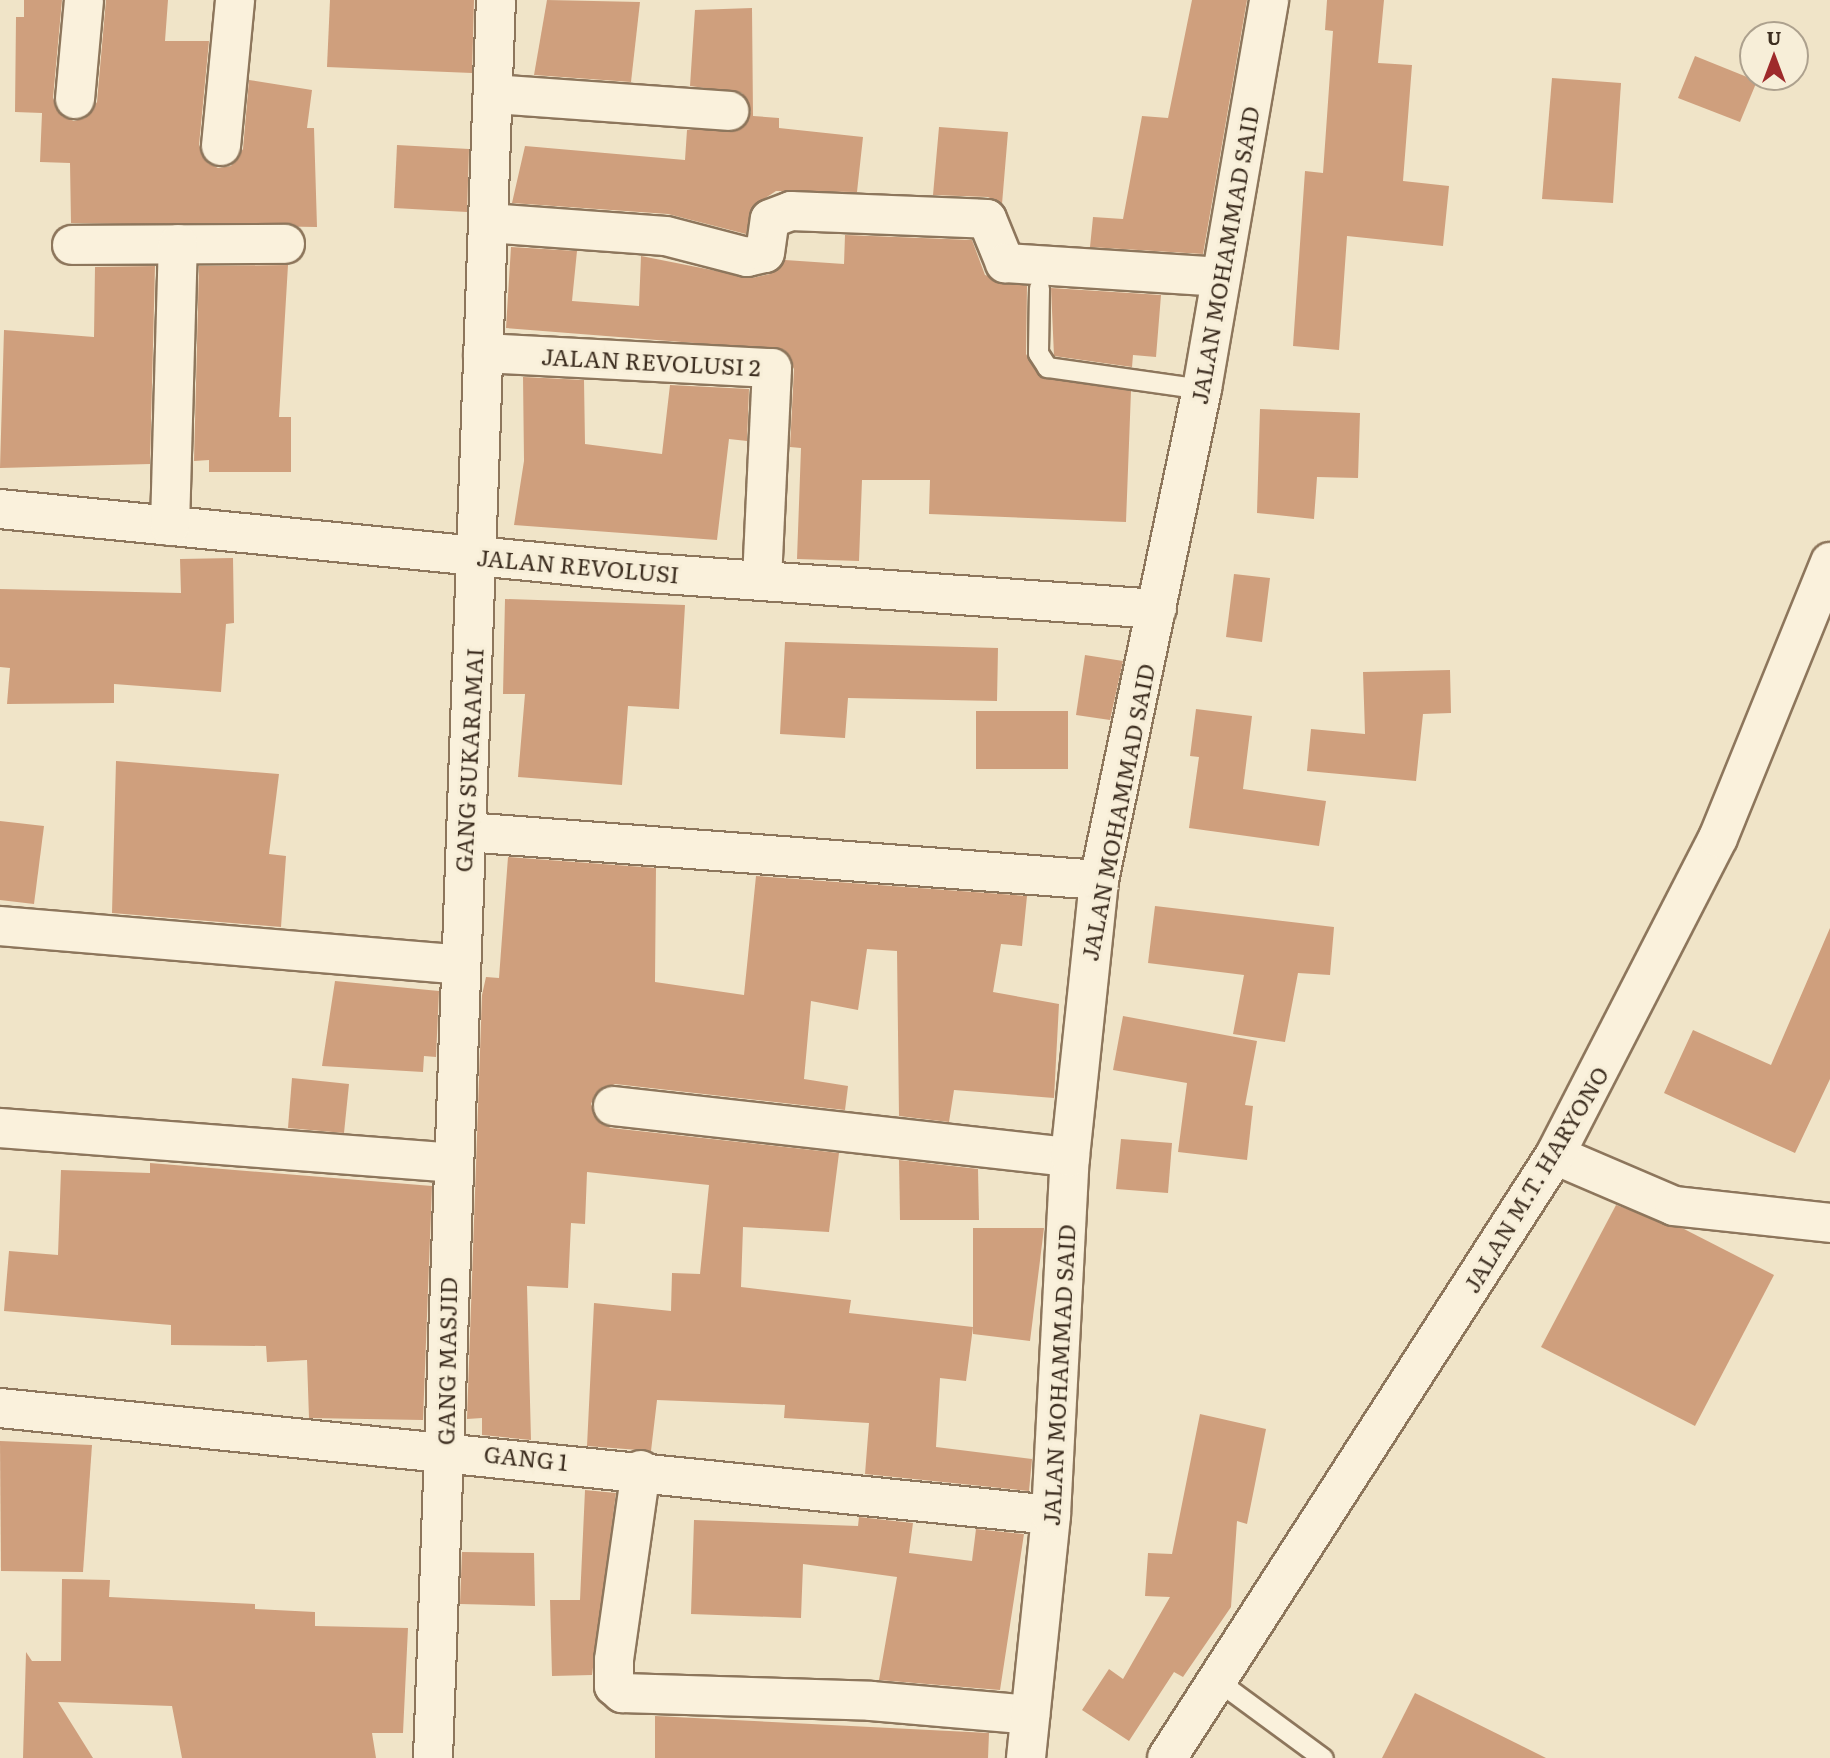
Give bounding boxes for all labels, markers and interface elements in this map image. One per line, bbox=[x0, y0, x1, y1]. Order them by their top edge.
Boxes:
north arrow bbox=[1739, 21, 1809, 91]
text: U bbox=[1767, 23, 1781, 51]
street label: JALAN MOHAMMAD SAID bbox=[1184, 104, 1264, 406]
street label: JALAN REVOLUSI 2 bbox=[541, 341, 761, 381]
street label: JALAN REVOLUSI bbox=[475, 542, 681, 588]
street label: GANG SUKARAMAI bbox=[448, 647, 488, 873]
street label: JALAN MOHAMMAD SAID bbox=[1075, 661, 1159, 963]
street label: JALAN M.T. HARYONO bbox=[1457, 1061, 1613, 1297]
street label: JALAN MOHAMMAD SAID bbox=[1036, 1223, 1080, 1527]
street label: GANG MASJID bbox=[431, 1277, 461, 1445]
street label: GANG 1 bbox=[483, 1439, 569, 1475]

